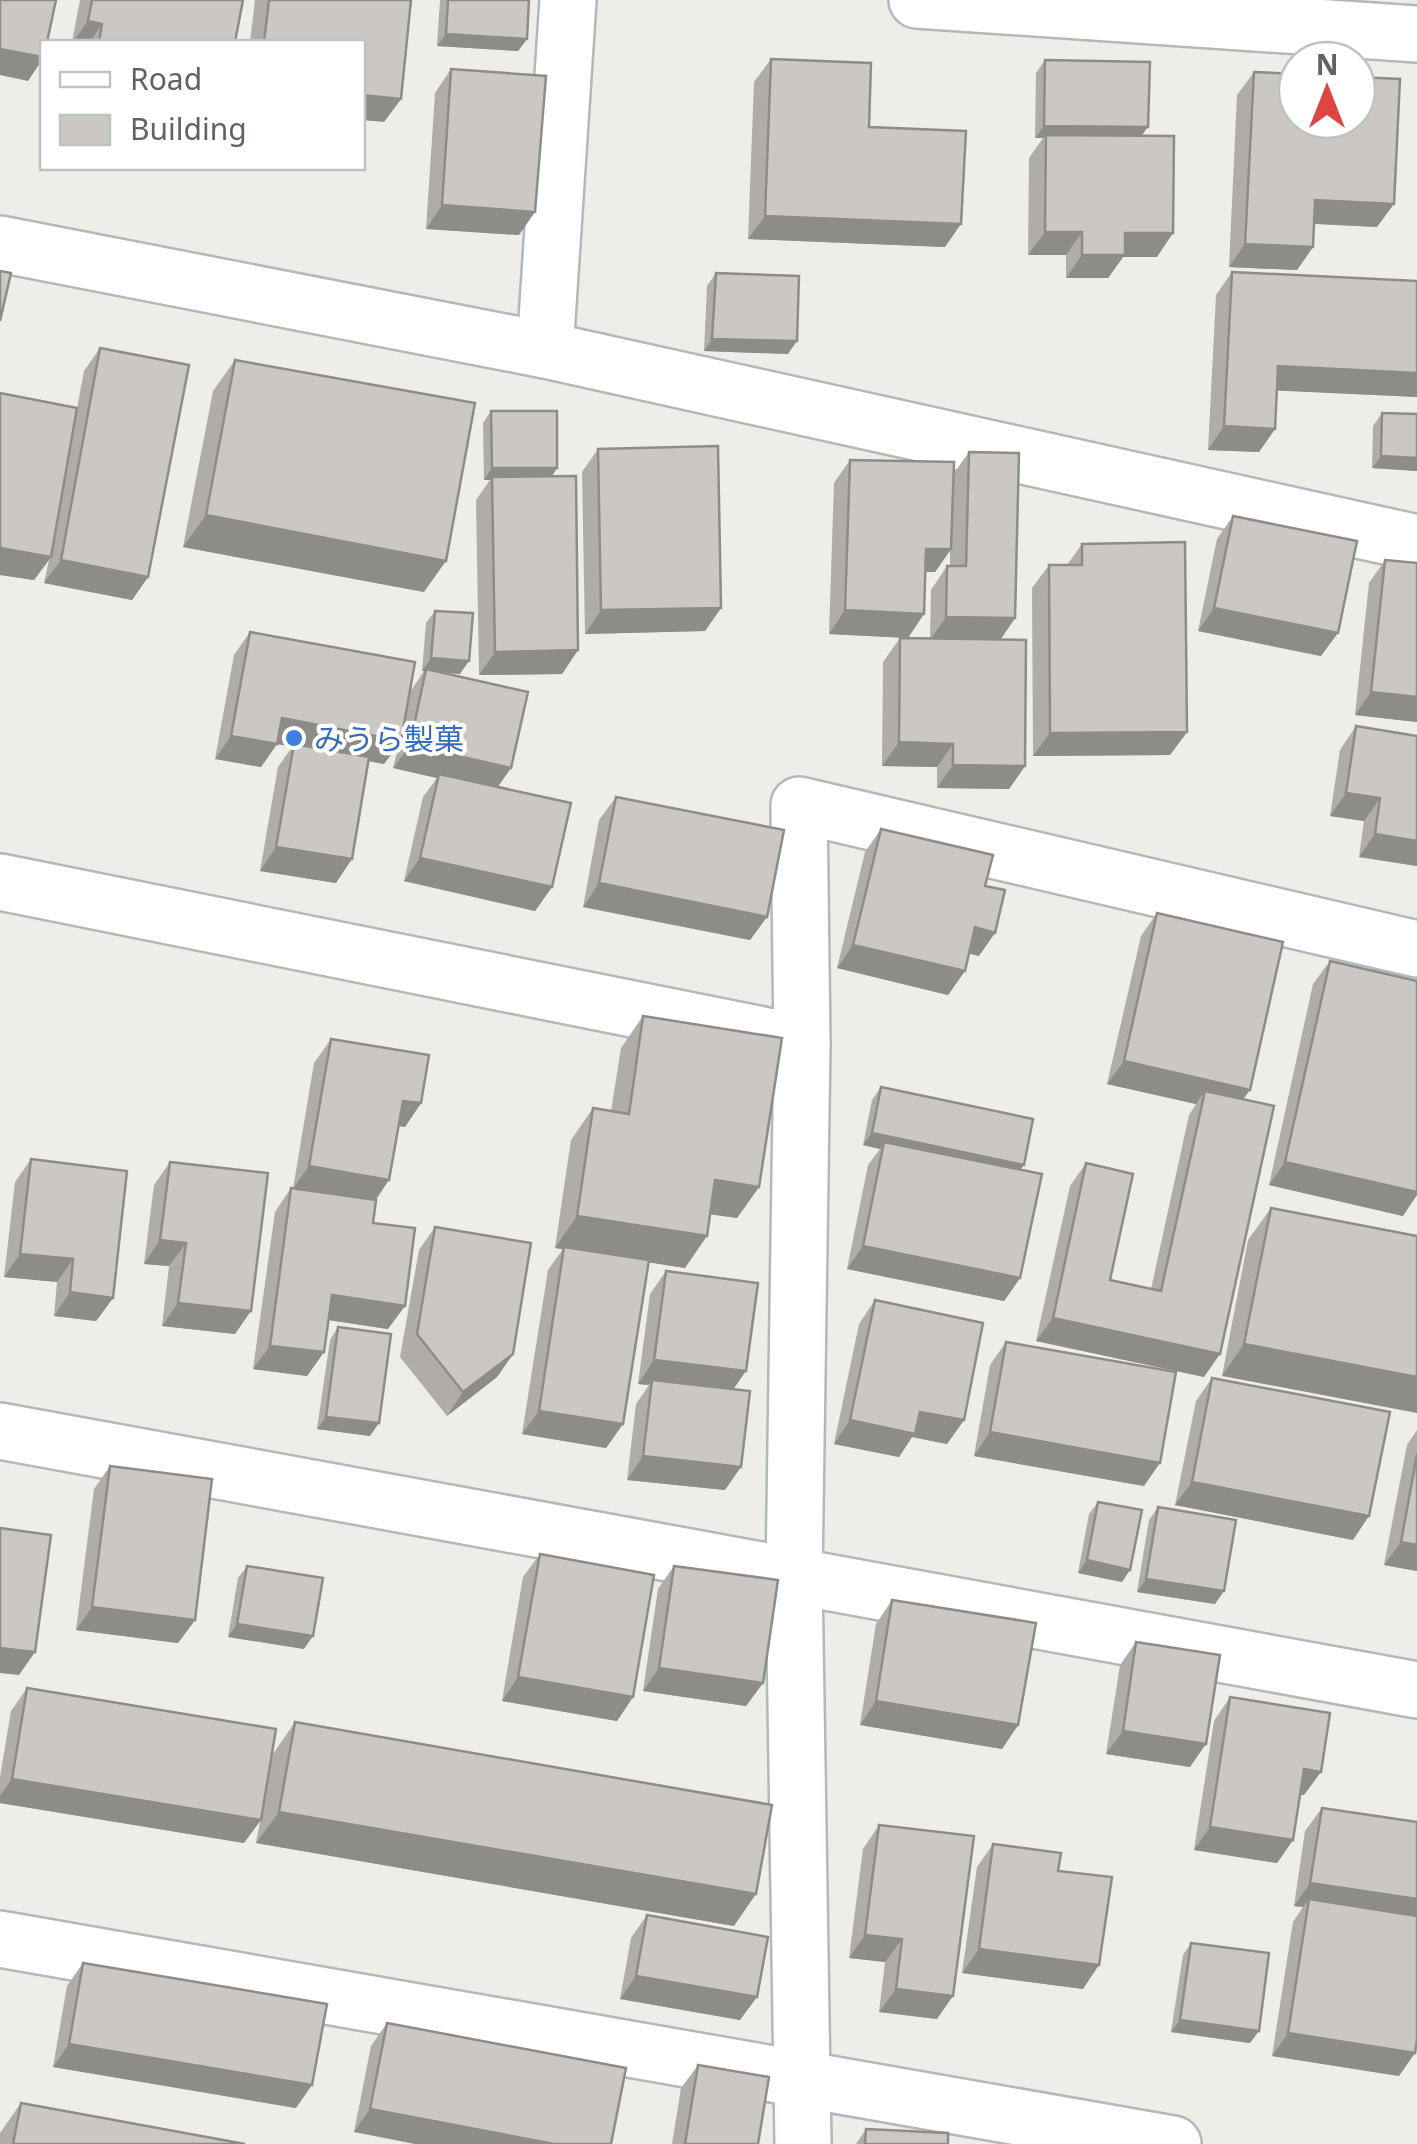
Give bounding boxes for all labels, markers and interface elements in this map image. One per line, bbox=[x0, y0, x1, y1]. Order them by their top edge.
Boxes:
legend bbox=[40, 40, 365, 170]
north arrow bbox=[1277, 40, 1377, 140]
text: N bbox=[1316, 45, 1338, 83]
text: Road bbox=[130, 58, 202, 99]
text: Building bbox=[130, 108, 247, 149]
place label: みうら製菓 bbox=[314, 718, 464, 759]
marker: みうら製菓 bbox=[283, 727, 305, 749]

